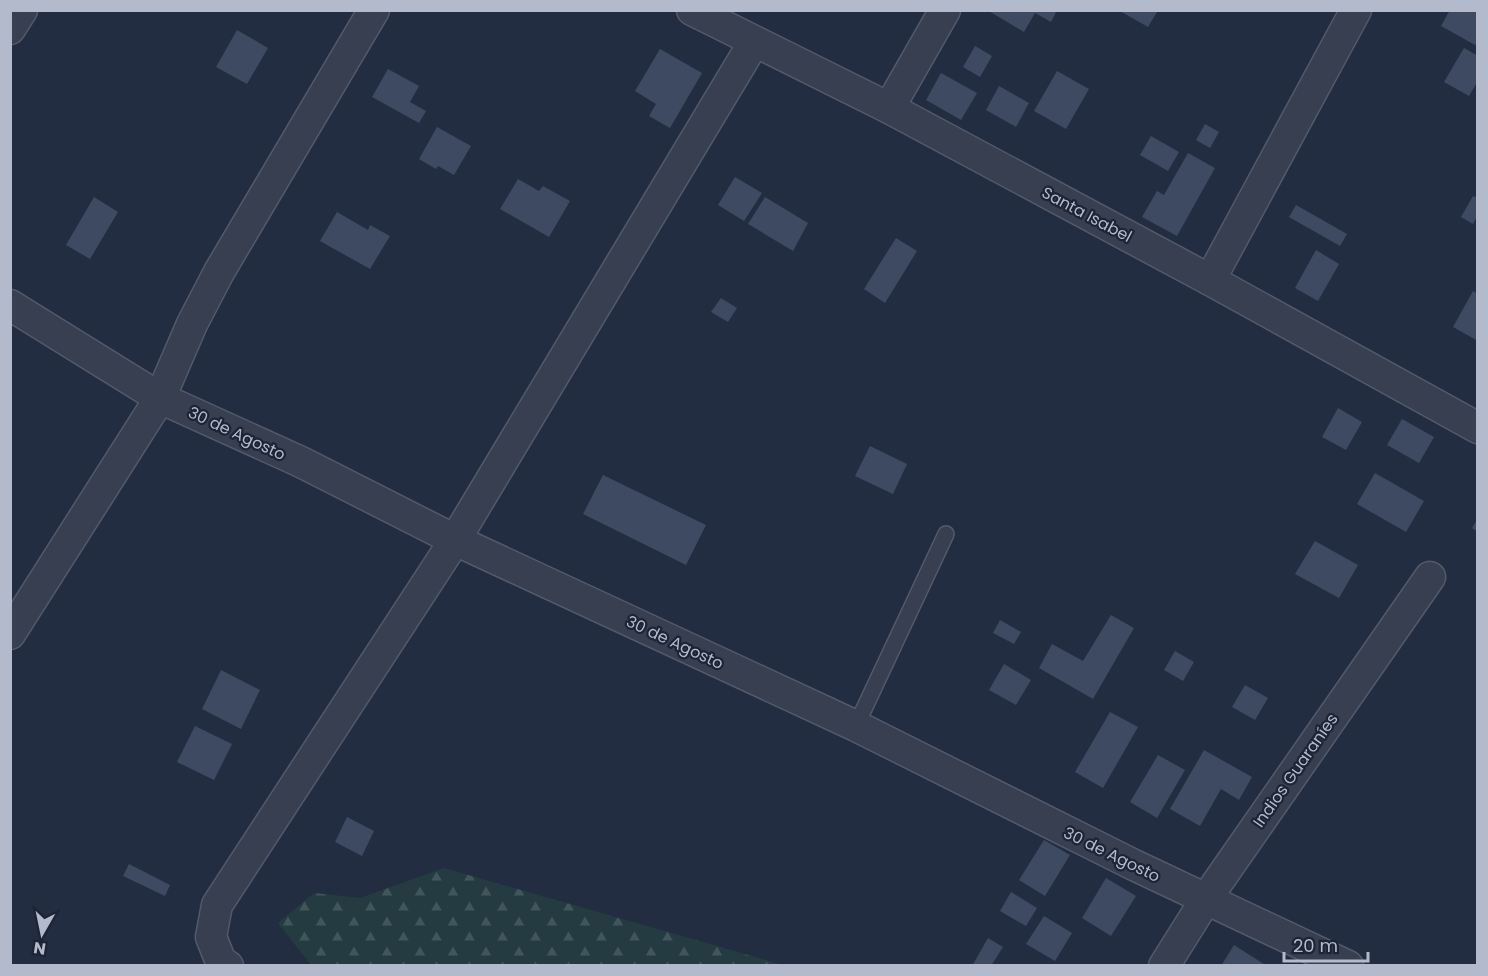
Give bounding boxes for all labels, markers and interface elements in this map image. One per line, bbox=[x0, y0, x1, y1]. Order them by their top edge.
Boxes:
street label: Santa Isabel bbox=[1038, 181, 1136, 248]
street label: 30 de Agosto bbox=[184, 401, 289, 466]
street label: 30 de Agosto bbox=[622, 610, 727, 675]
street label: Indios Guaraníes bbox=[1247, 709, 1343, 832]
street label: 30 de Agosto bbox=[1060, 821, 1164, 888]
north arrow bbox=[12, 904, 72, 964]
scale bar bbox=[1284, 925, 1368, 963]
text: 20 m bbox=[1293, 933, 1338, 958]
text: N bbox=[32, 936, 47, 961]

